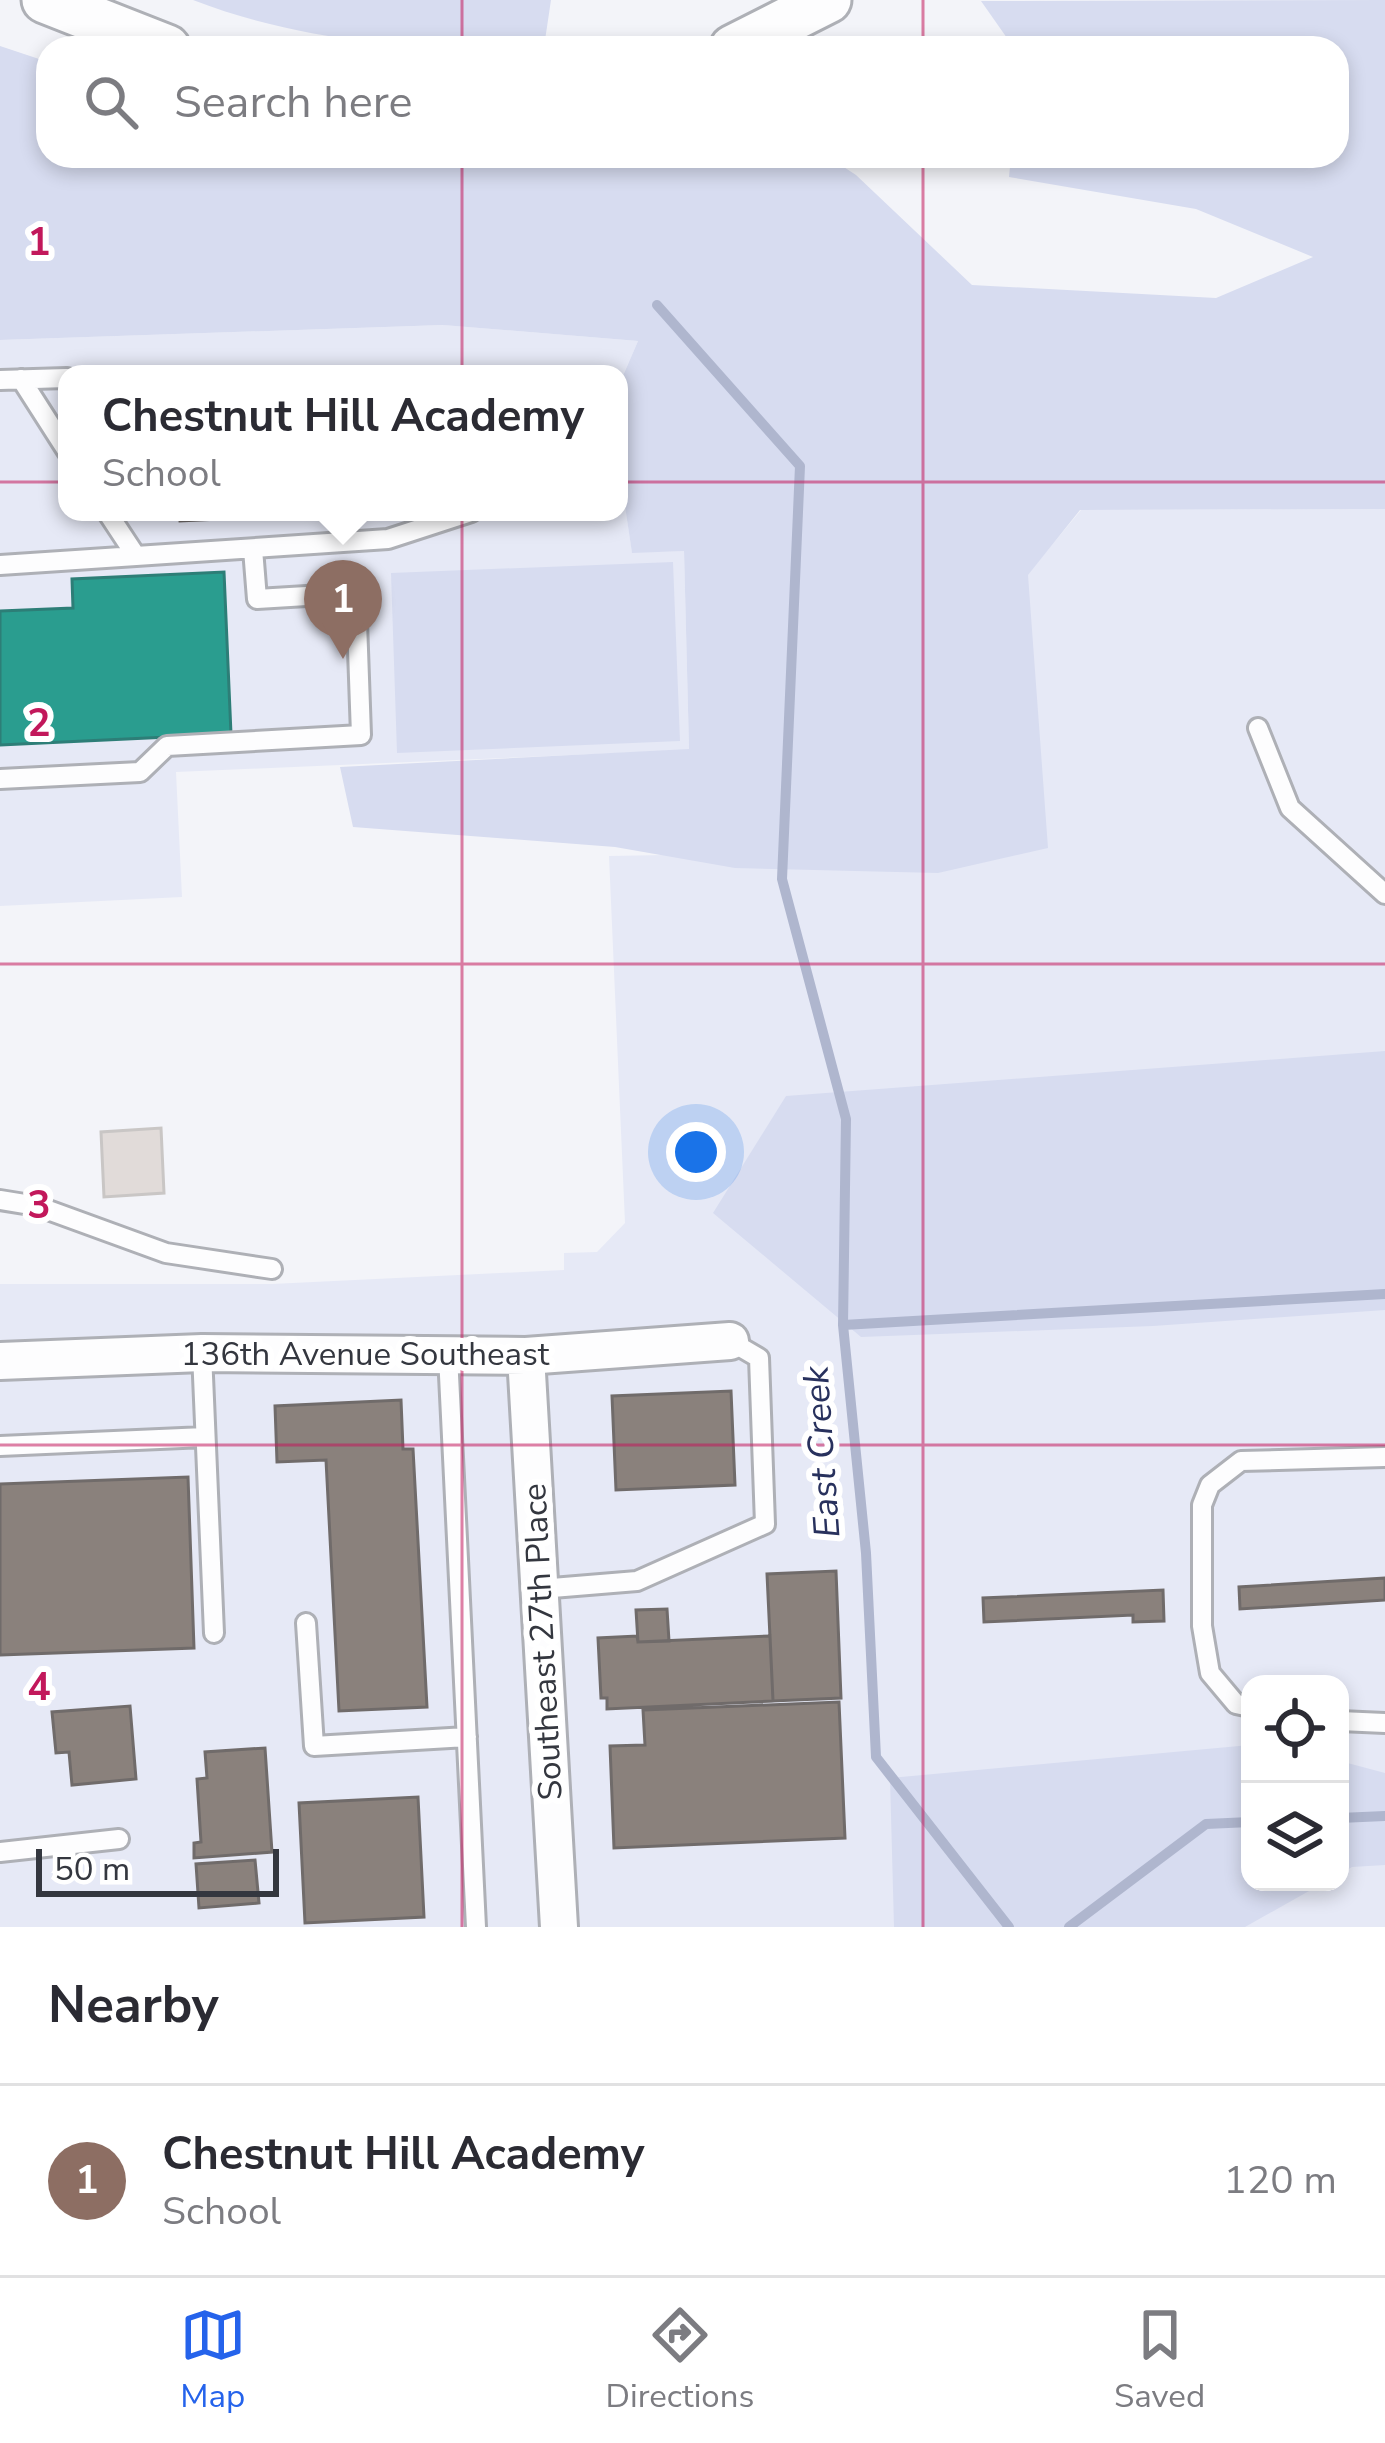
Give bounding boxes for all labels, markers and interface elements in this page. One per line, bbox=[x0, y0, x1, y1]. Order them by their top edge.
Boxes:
search box bbox=[36, 36, 1349, 168]
icon: search bbox=[78, 69, 144, 135]
text: Search here bbox=[174, 72, 413, 133]
text: 1 bbox=[27, 216, 51, 269]
popup bbox=[58, 365, 628, 521]
text: Chestnut Hill Academy bbox=[102, 386, 584, 447]
text: School bbox=[102, 447, 221, 500]
pin: 1 bbox=[304, 560, 382, 659]
text: 2 bbox=[27, 697, 51, 750]
your location bbox=[666, 1122, 726, 1182]
text: 3 bbox=[27, 1179, 51, 1232]
street label: 136th Avenue Southeast bbox=[181, 1332, 550, 1377]
water label: East Creek bbox=[791, 1364, 852, 1539]
street label: Southeast 27th Place bbox=[512, 1482, 574, 1802]
text: 4 bbox=[27, 1661, 51, 1714]
map controls bbox=[1241, 1675, 1349, 1891]
button: locate bbox=[1241, 1675, 1349, 1783]
button: layers bbox=[1241, 1783, 1349, 1891]
scale bar bbox=[36, 1843, 279, 1896]
text: 50 m bbox=[54, 1847, 130, 1892]
text: Nearby bbox=[48, 1970, 219, 2040]
text: Chestnut Hill Academy bbox=[162, 2124, 645, 2185]
text: 1 bbox=[75, 2154, 99, 2207]
text: 120 m bbox=[1223, 2154, 1337, 2207]
text: School bbox=[162, 2185, 281, 2238]
tab: Map bbox=[180, 2302, 246, 2419]
tab: Directions bbox=[606, 2302, 754, 2419]
tab: Saved bbox=[1114, 2302, 1205, 2419]

